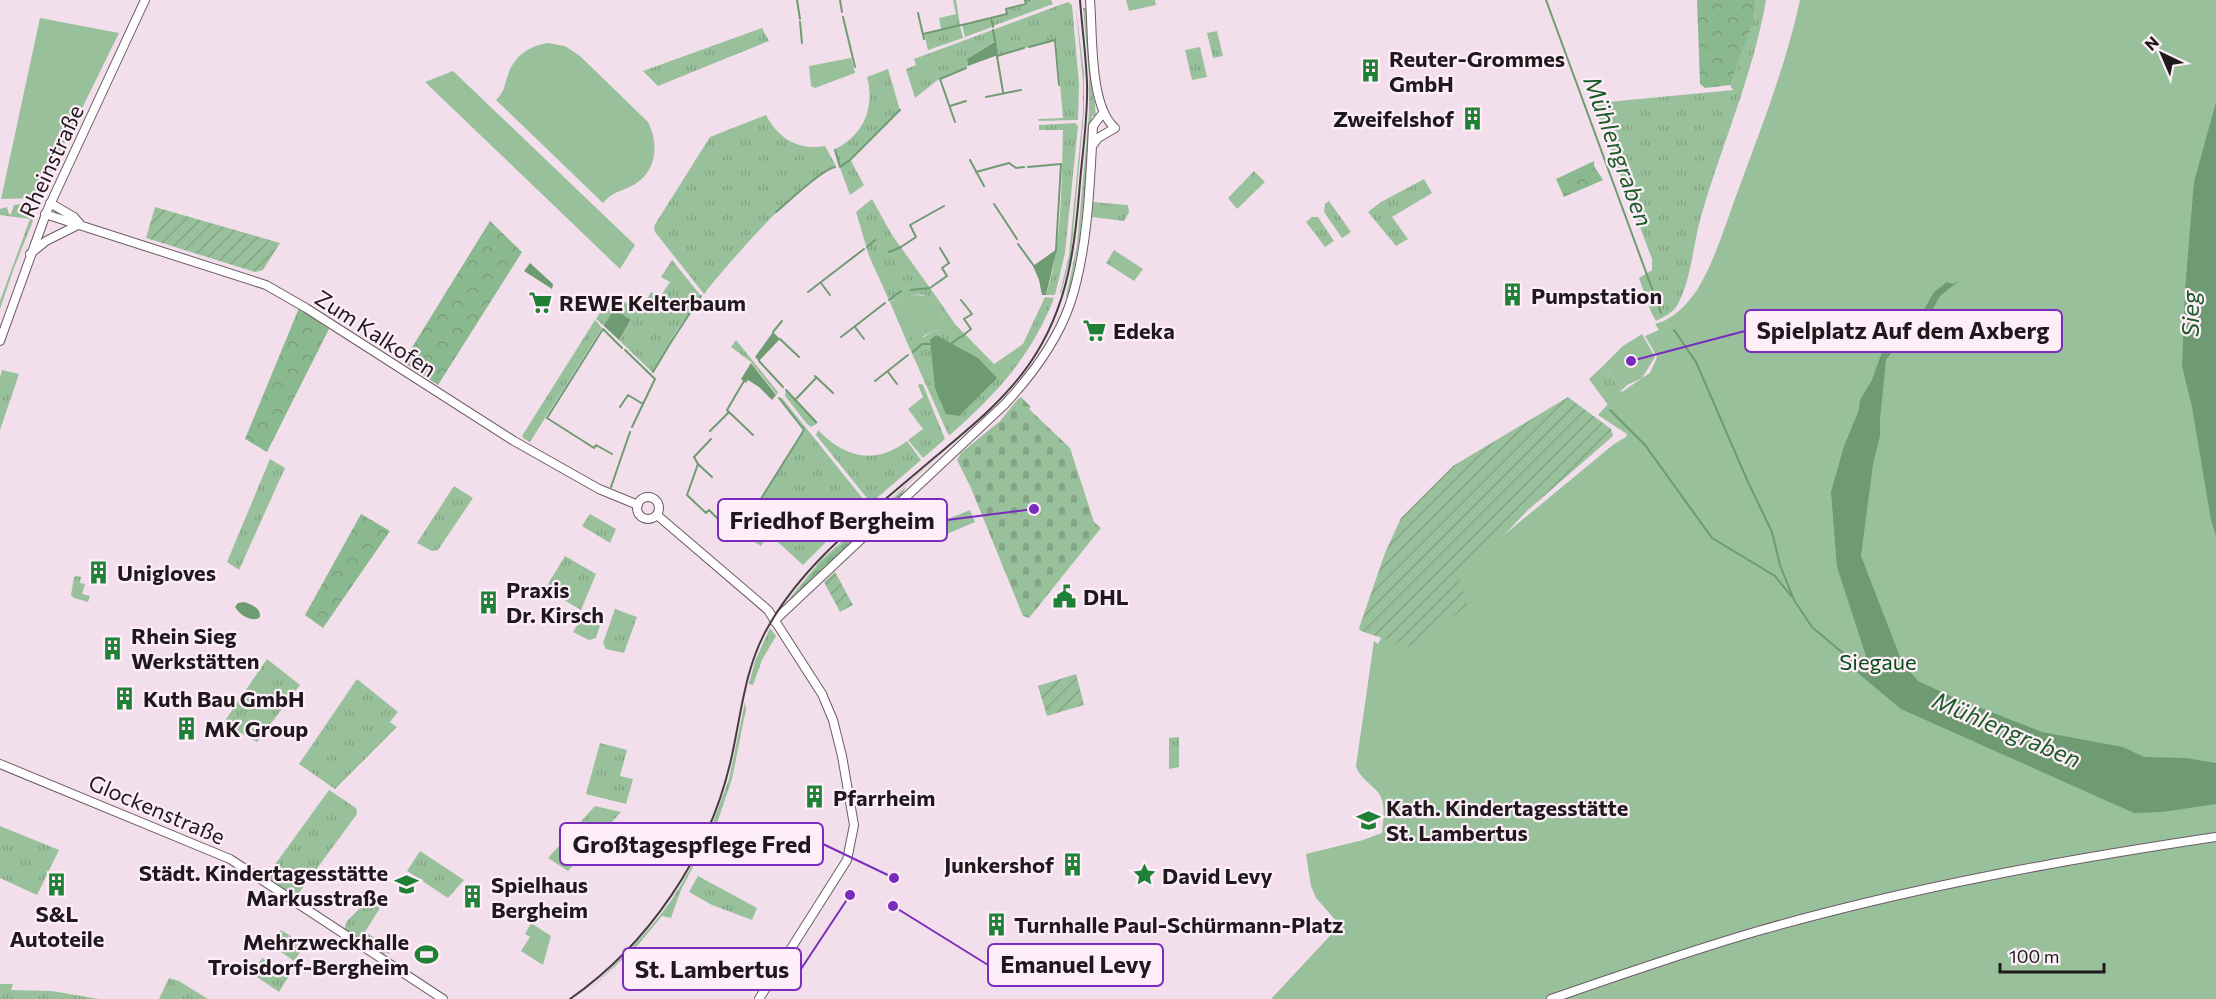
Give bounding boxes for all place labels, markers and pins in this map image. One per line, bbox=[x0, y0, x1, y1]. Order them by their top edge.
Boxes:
place label: Reuter-Grommes GmbH bbox=[1389, 45, 1565, 97]
building icon: Reuter-Grommes GmbH bbox=[1358, 58, 1384, 84]
place label: Zweifelshof bbox=[1333, 105, 1455, 132]
building icon: Zweifelshof bbox=[1459, 105, 1485, 131]
building icon: Pumpstation bbox=[1500, 282, 1526, 308]
place label: Pumpstation bbox=[1531, 282, 1662, 309]
supermarket icon: REWE Kelterbaum bbox=[528, 289, 554, 315]
place label: REWE Kelterbaum bbox=[559, 289, 746, 316]
callout: Spielplatz Auf dem Axberg bbox=[1745, 310, 2062, 352]
supermarket icon: Edeka bbox=[1082, 317, 1108, 343]
place label: Edeka bbox=[1113, 317, 1175, 344]
callout: Friedhof Bergheim bbox=[718, 499, 947, 541]
building icon: Unigloves bbox=[86, 559, 112, 585]
place label: Unigloves bbox=[117, 559, 216, 586]
place label: Praxis Dr. Kirsch bbox=[506, 576, 604, 628]
public building icon: DHL bbox=[1052, 583, 1078, 609]
place label: DHL bbox=[1083, 583, 1129, 610]
building icon: Praxis Dr. Kirsch bbox=[475, 589, 501, 615]
place label: Rhein Sieg Werkstätten bbox=[131, 622, 259, 674]
building icon: Rhein Sieg Werkstätten bbox=[100, 635, 126, 661]
building icon: Kuth Bau GmbH bbox=[112, 685, 138, 711]
place label: Kuth Bau GmbH bbox=[143, 685, 304, 712]
building icon: MK Group bbox=[173, 715, 199, 741]
place label: MK Group bbox=[204, 715, 308, 742]
building icon: Pfarrheim bbox=[802, 784, 828, 810]
place label: Pfarrheim bbox=[833, 784, 935, 811]
place label: Kath. Kindertagesstätte St. Lambertus bbox=[1386, 794, 1628, 846]
school or university icon: Kath. Kindertagesstätte St. Lambertus bbox=[1355, 807, 1381, 833]
callout: Großtagespflege Fred bbox=[560, 823, 823, 865]
place label: Junkershof bbox=[944, 851, 1055, 878]
building icon: Junkershof bbox=[1059, 851, 1085, 877]
place label: Städt. Kindertagesstätte Markusstraße bbox=[139, 859, 388, 911]
place icon: David Levy bbox=[1131, 862, 1157, 888]
place label: David Levy bbox=[1162, 862, 1273, 889]
building icon: S&L Autoteile bbox=[44, 871, 70, 897]
place label: Spielhaus Bergheim bbox=[491, 871, 588, 923]
school or university icon: Städt. Kindertagesstätte Markusstraße bbox=[393, 872, 419, 898]
building icon: Spielhaus Bergheim bbox=[460, 884, 486, 910]
place label: S&L Autoteile bbox=[10, 900, 104, 952]
building icon: Turnhalle Paul-Schürmann-Platz bbox=[983, 911, 1009, 937]
place label: Turnhalle Paul-Schürmann-Platz bbox=[1014, 911, 1343, 938]
place label: Mehrzweckhalle Troisdorf-Bergheim bbox=[208, 928, 409, 980]
sports icon: Mehrzweckhalle Troisdorf-Bergheim bbox=[414, 941, 440, 967]
callout: Emanuel Levy bbox=[988, 944, 1163, 986]
callout: St. Lambertus bbox=[623, 948, 801, 990]

